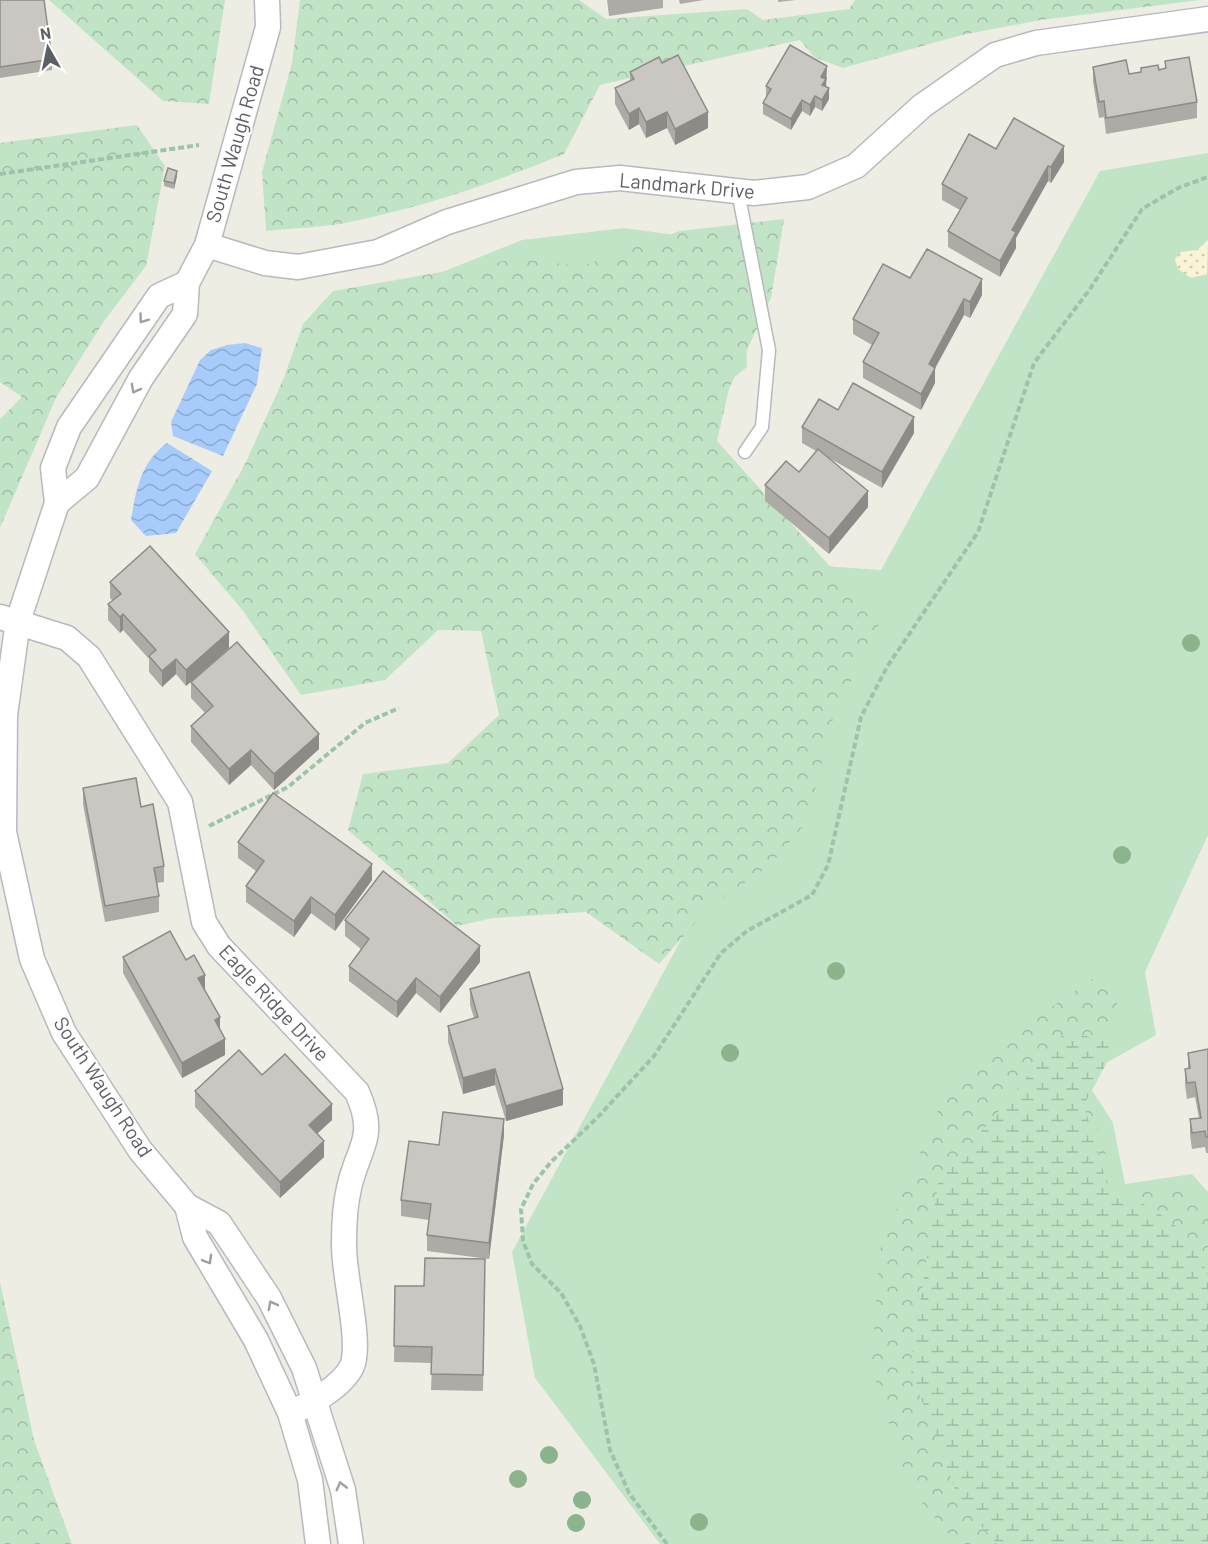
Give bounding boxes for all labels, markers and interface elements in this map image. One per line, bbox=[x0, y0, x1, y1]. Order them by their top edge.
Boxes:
north arrow bbox=[18, 18, 78, 78]
text: N bbox=[39, 22, 52, 43]
street label: South Waugh Road bbox=[200, 62, 268, 225]
street label: Landmark Drive bbox=[618, 167, 756, 203]
one-way arrow bbox=[139, 312, 150, 323]
one-way arrow bbox=[131, 383, 142, 394]
street label: Eagle Ridge Drive bbox=[215, 939, 335, 1066]
street label: South Waugh Road bbox=[49, 1012, 158, 1161]
one-way arrow bbox=[201, 1253, 213, 1264]
one-way arrow bbox=[268, 1301, 279, 1311]
one-way arrow bbox=[336, 1482, 349, 1492]

